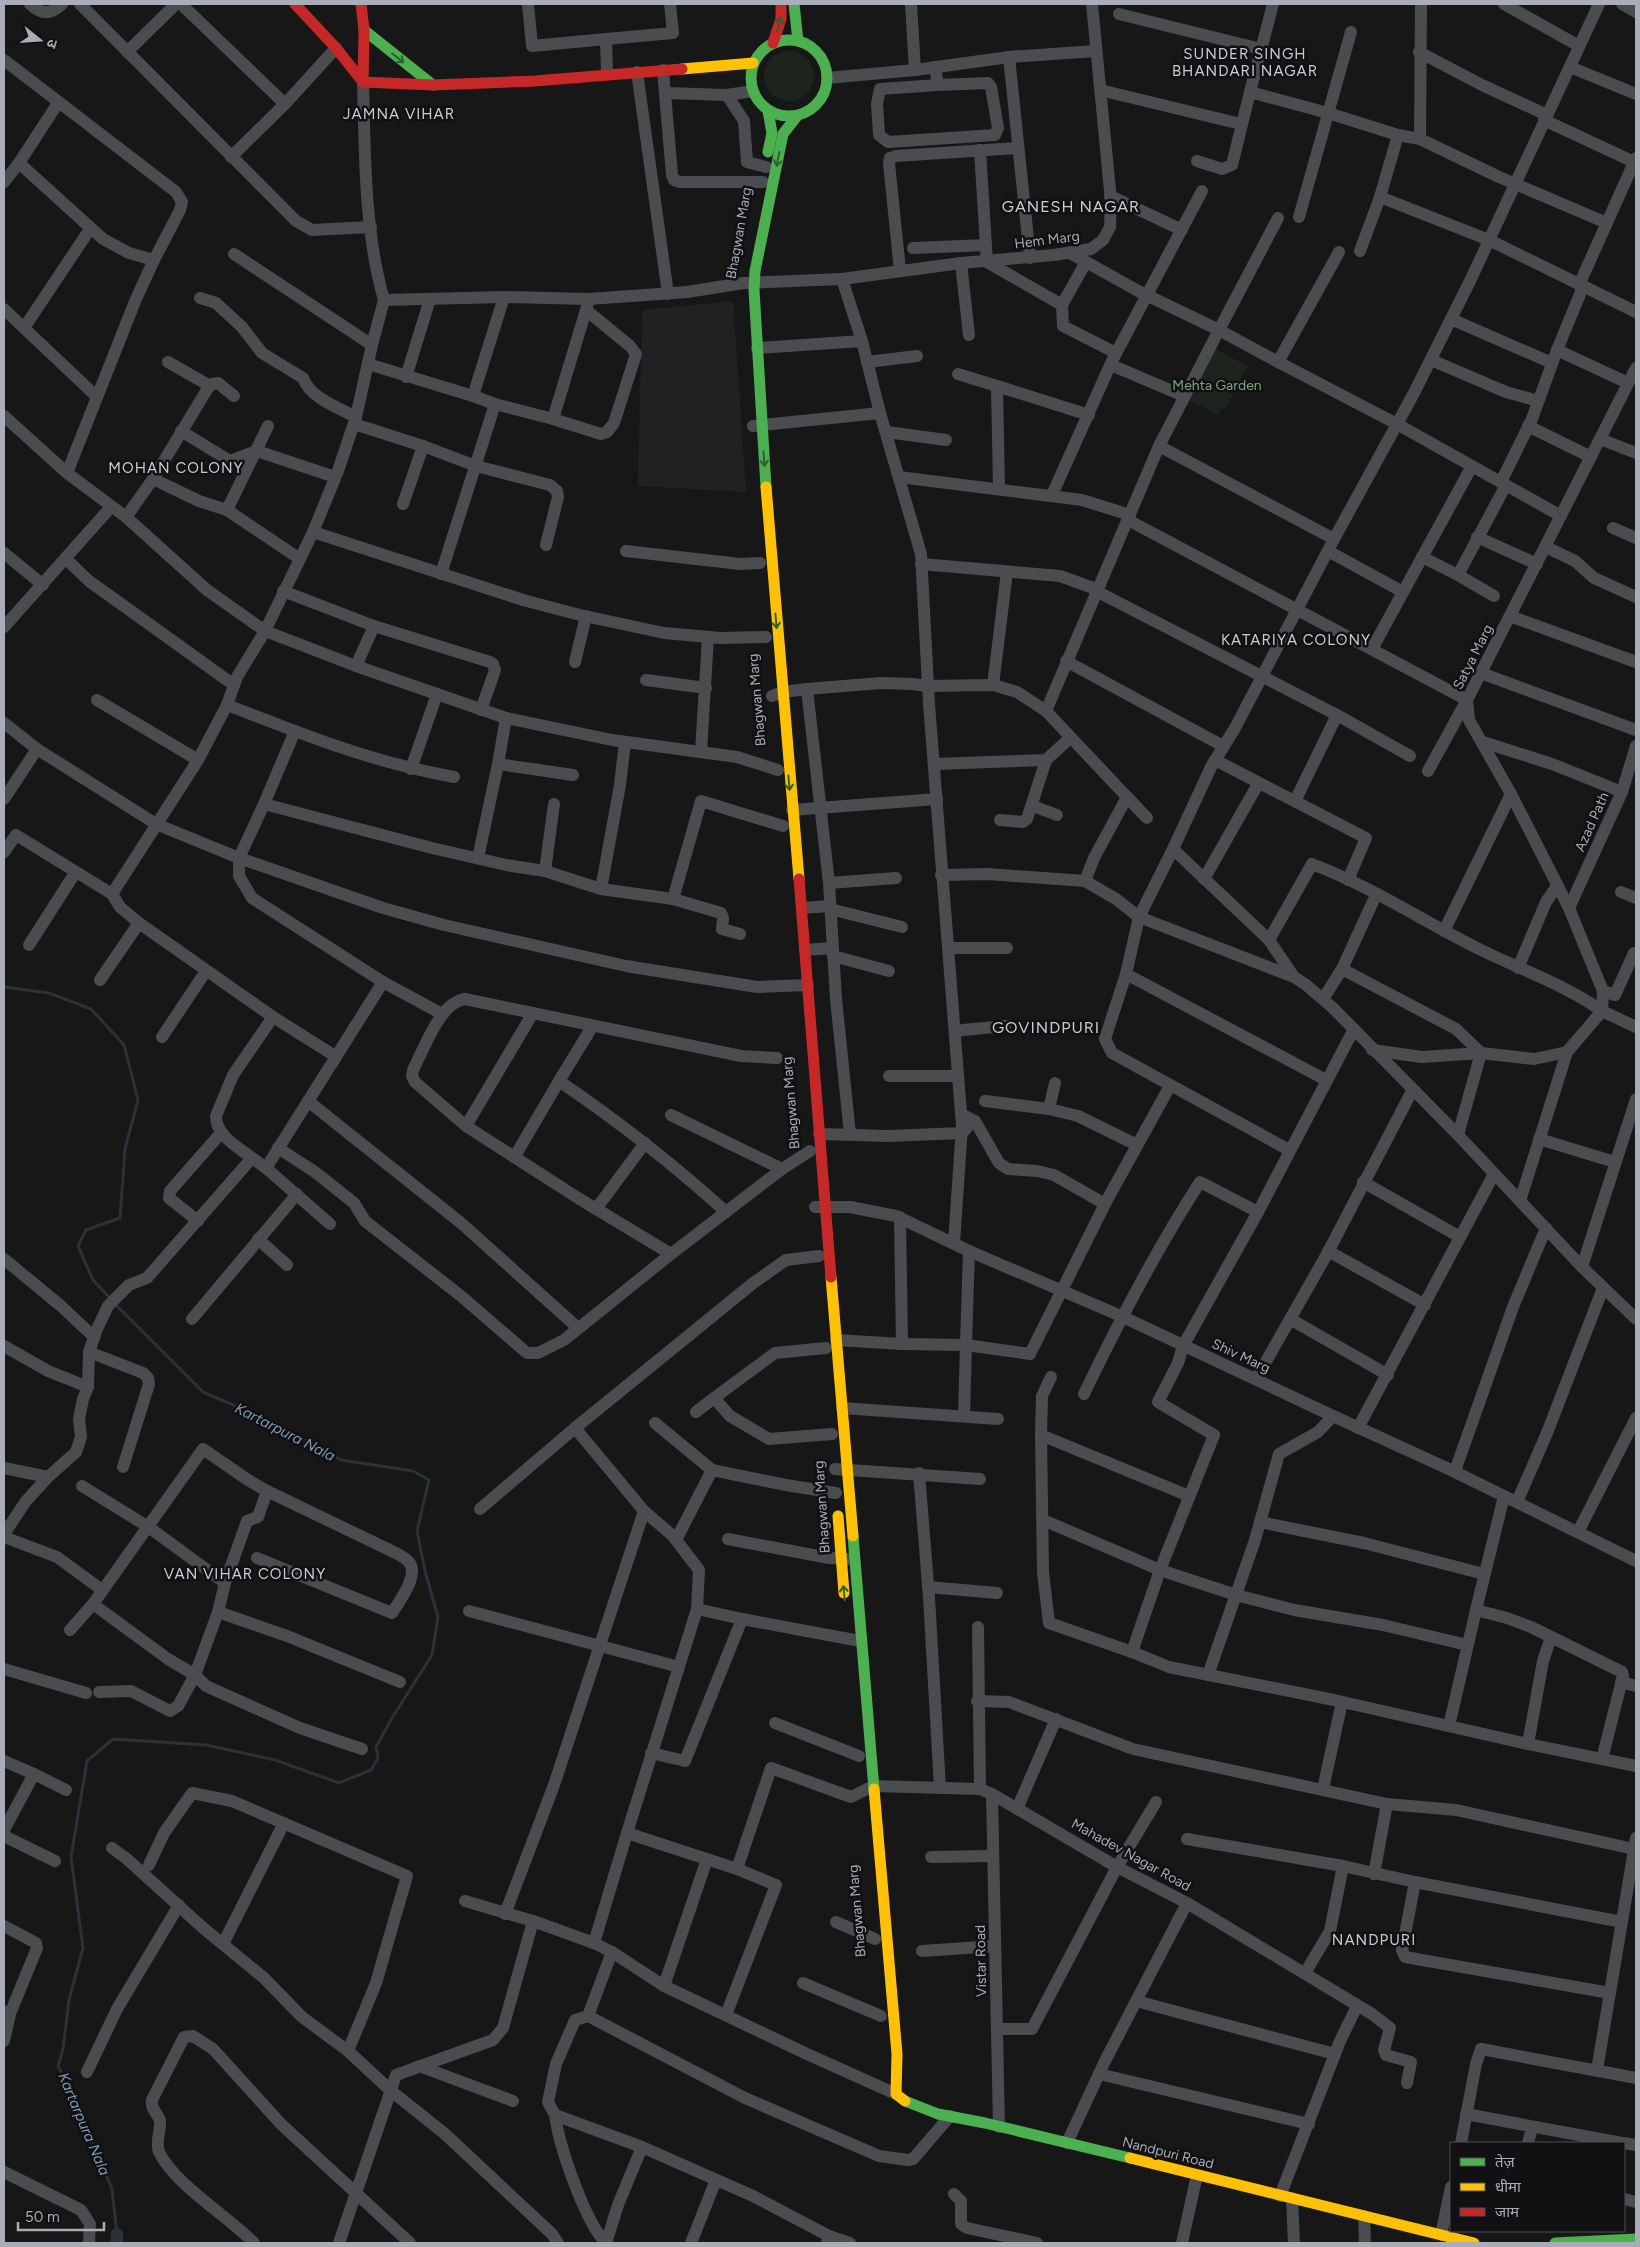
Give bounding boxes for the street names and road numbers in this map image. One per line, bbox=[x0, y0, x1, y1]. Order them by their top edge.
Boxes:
street label: Bhagwan Marg bbox=[723, 186, 755, 280]
street label: Hem Marg bbox=[1013, 228, 1081, 252]
street label: Satya Marg bbox=[1449, 622, 1497, 692]
street label: Bhagwan Marg bbox=[744, 653, 770, 747]
street label: Azad Path bbox=[1571, 789, 1613, 854]
street label: Bhagwan Marg bbox=[778, 1056, 804, 1150]
street label: Shiv Marg bbox=[1209, 1335, 1273, 1377]
street label: Bhagwan Marg bbox=[810, 1460, 834, 1554]
street label: Mahadev Nagar Road bbox=[1068, 1815, 1194, 1895]
street label: Bhagwan Marg bbox=[844, 1864, 870, 1958]
street label: Vistar Road bbox=[972, 1925, 990, 1997]
street label: Nandpuri Road bbox=[1120, 2133, 1216, 2173]

